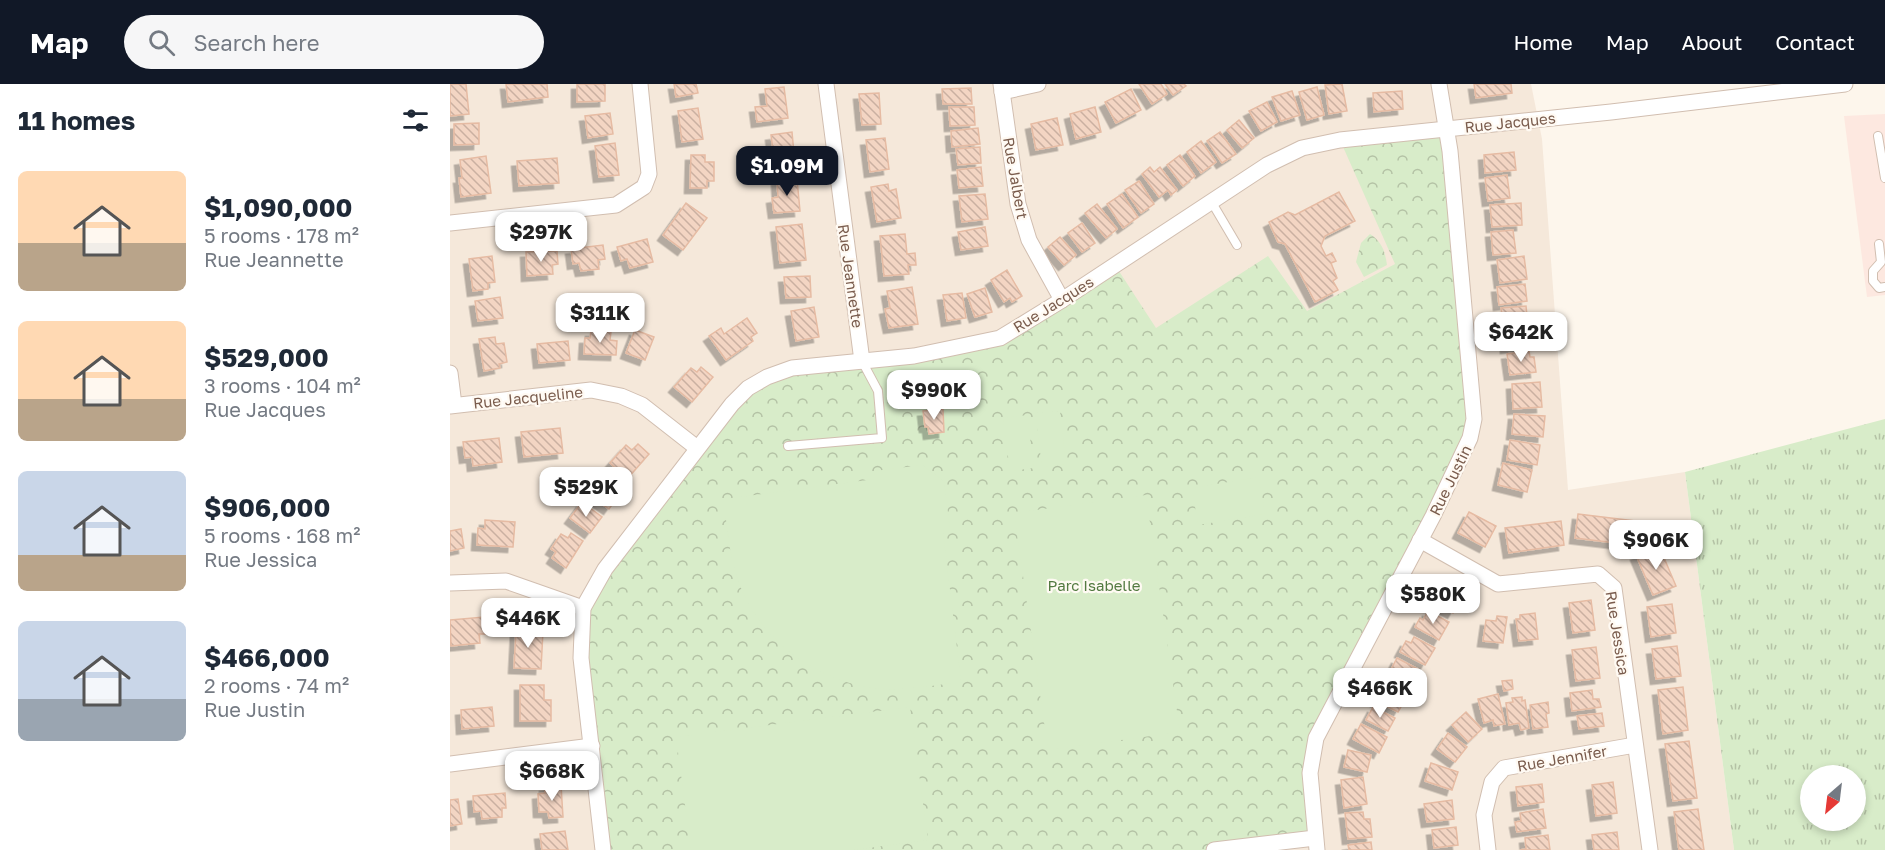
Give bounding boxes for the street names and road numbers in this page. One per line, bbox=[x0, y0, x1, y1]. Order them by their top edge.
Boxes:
street label: Rue Jacques bbox=[1464, 108, 1556, 136]
street label: Rue Jalbert bbox=[1000, 136, 1032, 220]
street label: Rue Jeannette bbox=[835, 223, 867, 329]
street label: Rue Jacques bbox=[1009, 272, 1097, 336]
street label: Rue Jacqueline bbox=[472, 382, 584, 412]
street label: Rue Justin bbox=[1425, 442, 1475, 518]
street label: Rue Jessica bbox=[1602, 590, 1634, 676]
street label: Rue Jennifer bbox=[1516, 741, 1608, 775]

